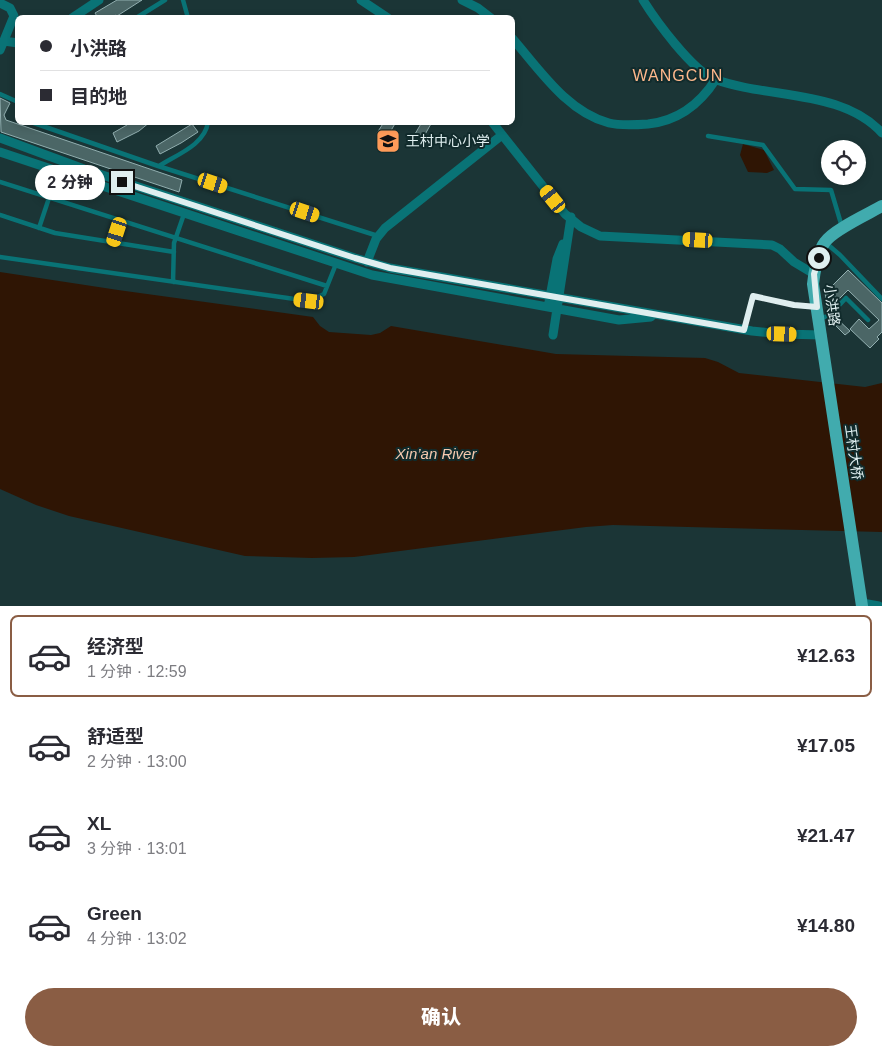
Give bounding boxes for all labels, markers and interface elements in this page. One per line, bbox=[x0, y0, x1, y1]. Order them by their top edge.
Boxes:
text: 小洪路 bbox=[70, 38, 127, 59]
district label: WANGCUN bbox=[633, 67, 723, 84]
text: 目的地 bbox=[70, 86, 127, 107]
school or university icon: 王村中心小学 bbox=[375, 128, 401, 154]
place label: 王村中心小学 bbox=[406, 133, 490, 149]
map controls bbox=[821, 140, 866, 185]
button: locate bbox=[821, 140, 866, 185]
callout: 2 分钟 bbox=[34, 164, 104, 200]
route end bbox=[111, 171, 133, 193]
car bbox=[196, 171, 229, 195]
text: 2 分钟 bbox=[47, 174, 93, 191]
car bbox=[537, 183, 568, 215]
car bbox=[288, 200, 321, 224]
car bbox=[105, 215, 128, 249]
car bbox=[682, 232, 713, 248]
route start bbox=[808, 247, 830, 269]
street label: 小洪路 bbox=[821, 283, 843, 327]
car bbox=[293, 292, 324, 310]
car bbox=[766, 326, 797, 342]
street label: 王村大桥 bbox=[842, 423, 866, 481]
water label: Xin’an River bbox=[395, 445, 477, 462]
icon: car bbox=[27, 634, 72, 679]
text: 经济型 bbox=[87, 636, 144, 657]
text: ¥12.63 bbox=[797, 645, 855, 666]
text: 1 分钟 · 12:59 bbox=[87, 663, 187, 680]
icon: car bbox=[27, 724, 72, 769]
text: 舒适型 bbox=[87, 726, 144, 747]
text: ¥17.05 bbox=[797, 735, 855, 756]
text: 2 分钟 · 13:00 bbox=[87, 753, 187, 770]
text: XL bbox=[87, 813, 111, 834]
icon: car bbox=[27, 814, 72, 859]
text: ¥21.47 bbox=[797, 825, 855, 846]
text: 3 分钟 · 13:01 bbox=[87, 840, 187, 857]
text: Green bbox=[87, 903, 142, 924]
icon: car bbox=[27, 904, 72, 949]
text: ¥14.80 bbox=[797, 915, 855, 936]
text: 4 分钟 · 13:02 bbox=[87, 930, 187, 947]
button: 确认 bbox=[25, 988, 857, 1046]

